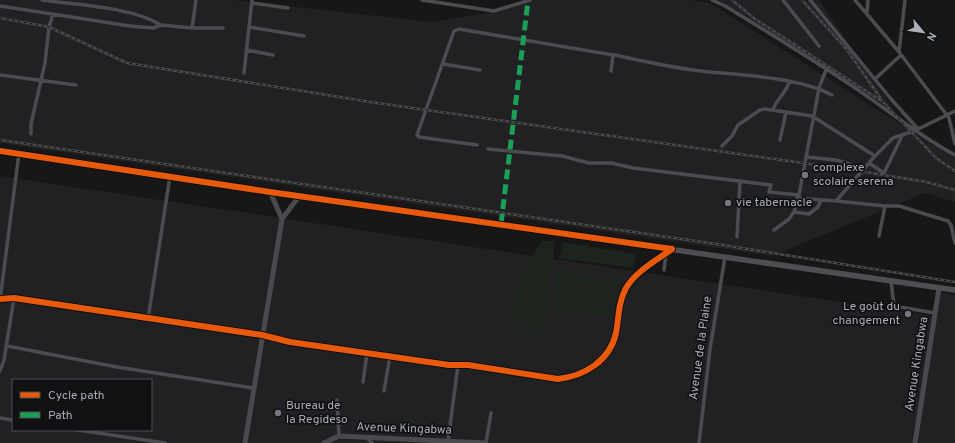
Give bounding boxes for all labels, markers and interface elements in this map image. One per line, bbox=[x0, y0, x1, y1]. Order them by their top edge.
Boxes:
north arrow bbox=[903, 12, 943, 52]
text: N bbox=[923, 30, 939, 43]
place label: complexe scolaire serena bbox=[813, 160, 894, 190]
marker: complexe scolaire serena bbox=[800, 170, 810, 180]
place label: vie tabernacle bbox=[736, 195, 812, 211]
marker: vie tabernacle bbox=[723, 198, 733, 208]
street label: Avenue de la Plaine bbox=[686, 295, 716, 401]
place label: Le goùt du changement bbox=[832, 299, 900, 329]
marker: Le goùt du changement bbox=[903, 309, 913, 319]
street label: Avenue Kingabwa bbox=[902, 316, 932, 412]
legend bbox=[12, 379, 152, 431]
text: Cycle path bbox=[48, 388, 105, 404]
place label: Bureau de la Regideso bbox=[286, 398, 348, 428]
text: Path bbox=[48, 408, 73, 424]
marker: Bureau de la Regideso bbox=[273, 408, 283, 418]
street label: Avenue Kingabwa bbox=[356, 419, 452, 439]

